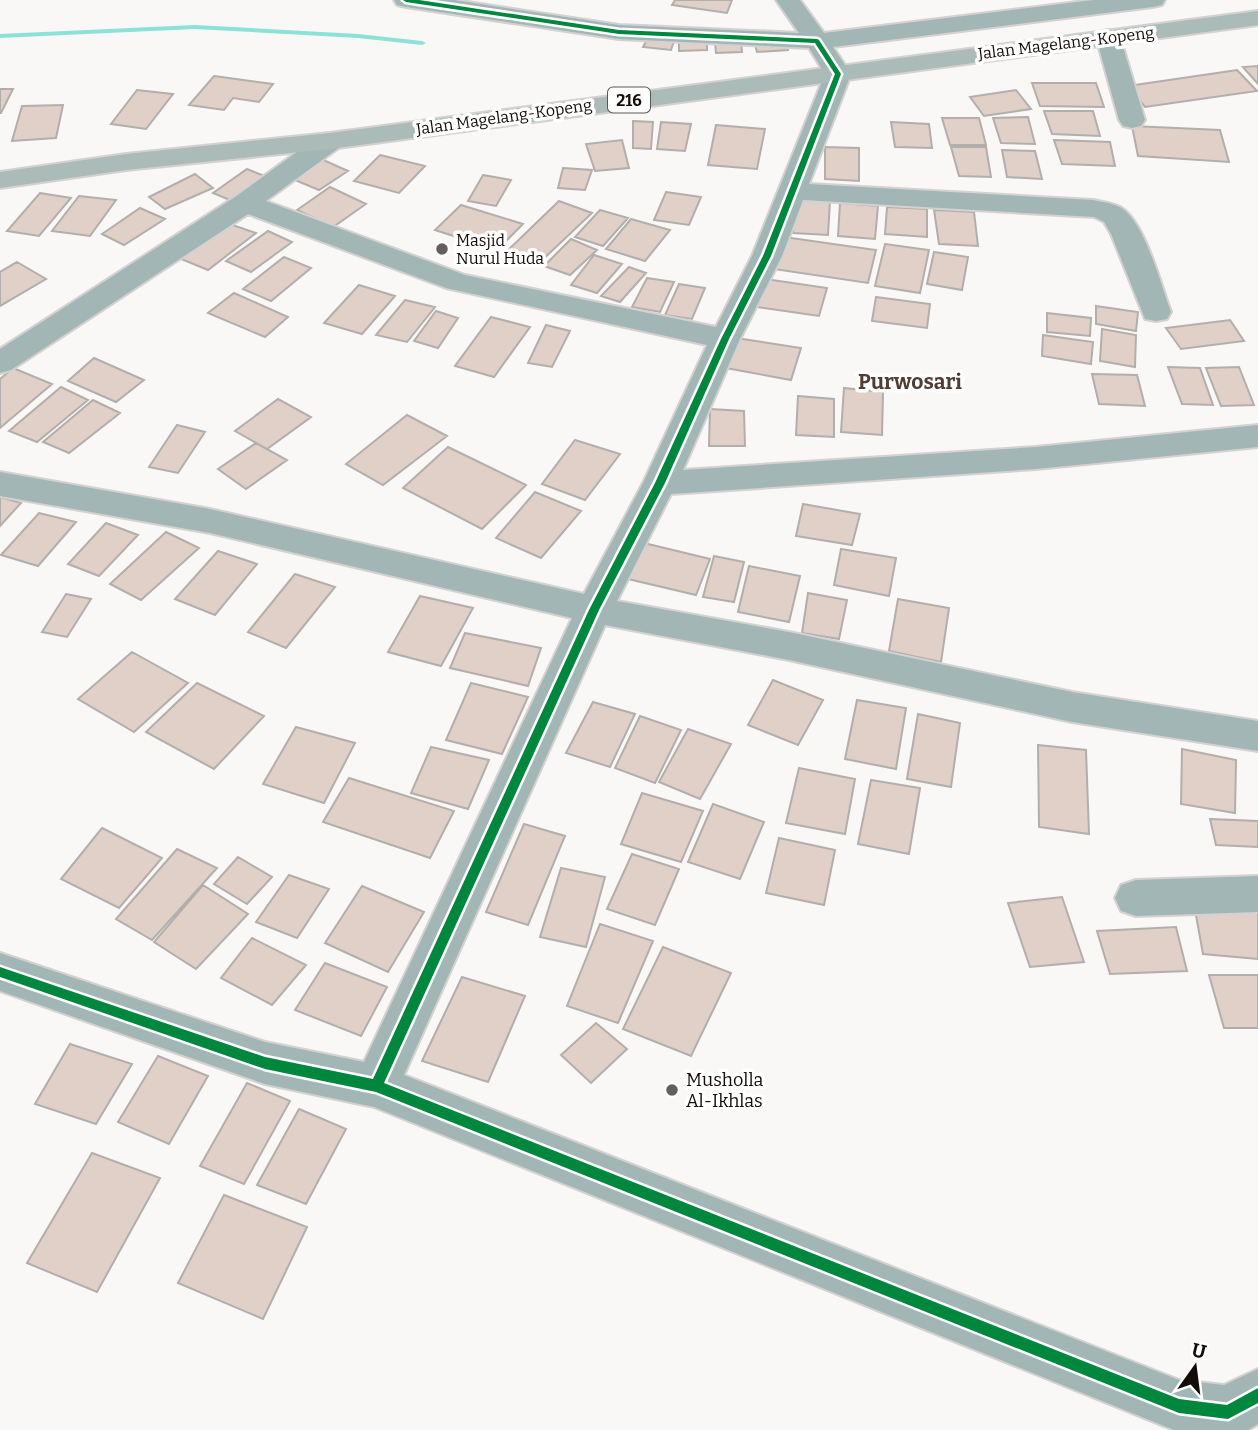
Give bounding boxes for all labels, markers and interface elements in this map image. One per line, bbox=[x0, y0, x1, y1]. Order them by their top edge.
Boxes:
street label: Jalan Magelang-Kopeng bbox=[976, 23, 1155, 63]
road number: 216 bbox=[608, 88, 650, 113]
street label: Jalan Magelang-Kopeng bbox=[414, 95, 593, 139]
place label: Masjid Nurul Huda bbox=[456, 231, 544, 268]
marker: Masjid Nurul Huda bbox=[434, 241, 450, 257]
district label: Purwosari bbox=[858, 369, 962, 395]
place label: Musholla Al-Ikhlas bbox=[686, 1069, 763, 1112]
marker: Musholla Al-Ikhlas bbox=[664, 1082, 680, 1098]
north arrow bbox=[1160, 1332, 1230, 1402]
text: U bbox=[1189, 1338, 1209, 1364]

